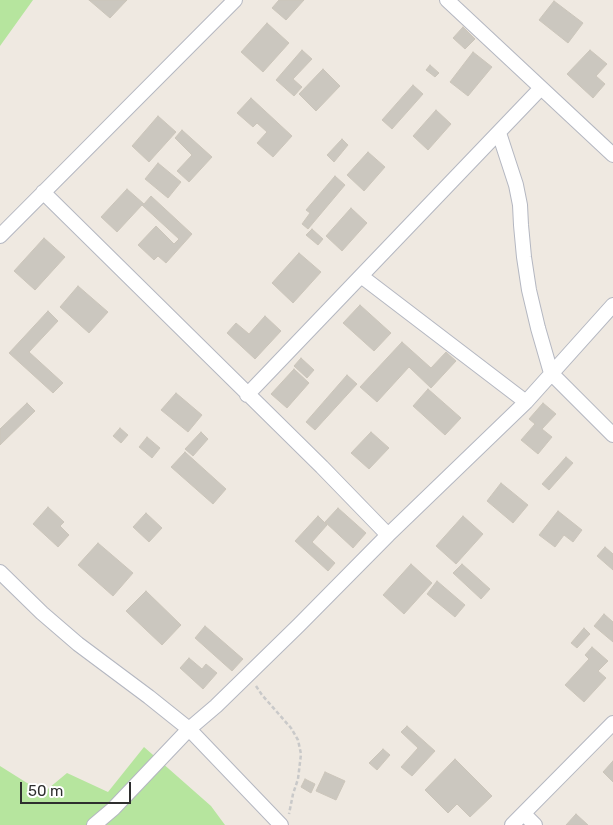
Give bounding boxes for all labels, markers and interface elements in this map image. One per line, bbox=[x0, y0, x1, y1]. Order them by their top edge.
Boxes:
scale bar bbox=[22, 772, 134, 804]
text: 50 m bbox=[28, 782, 63, 800]

